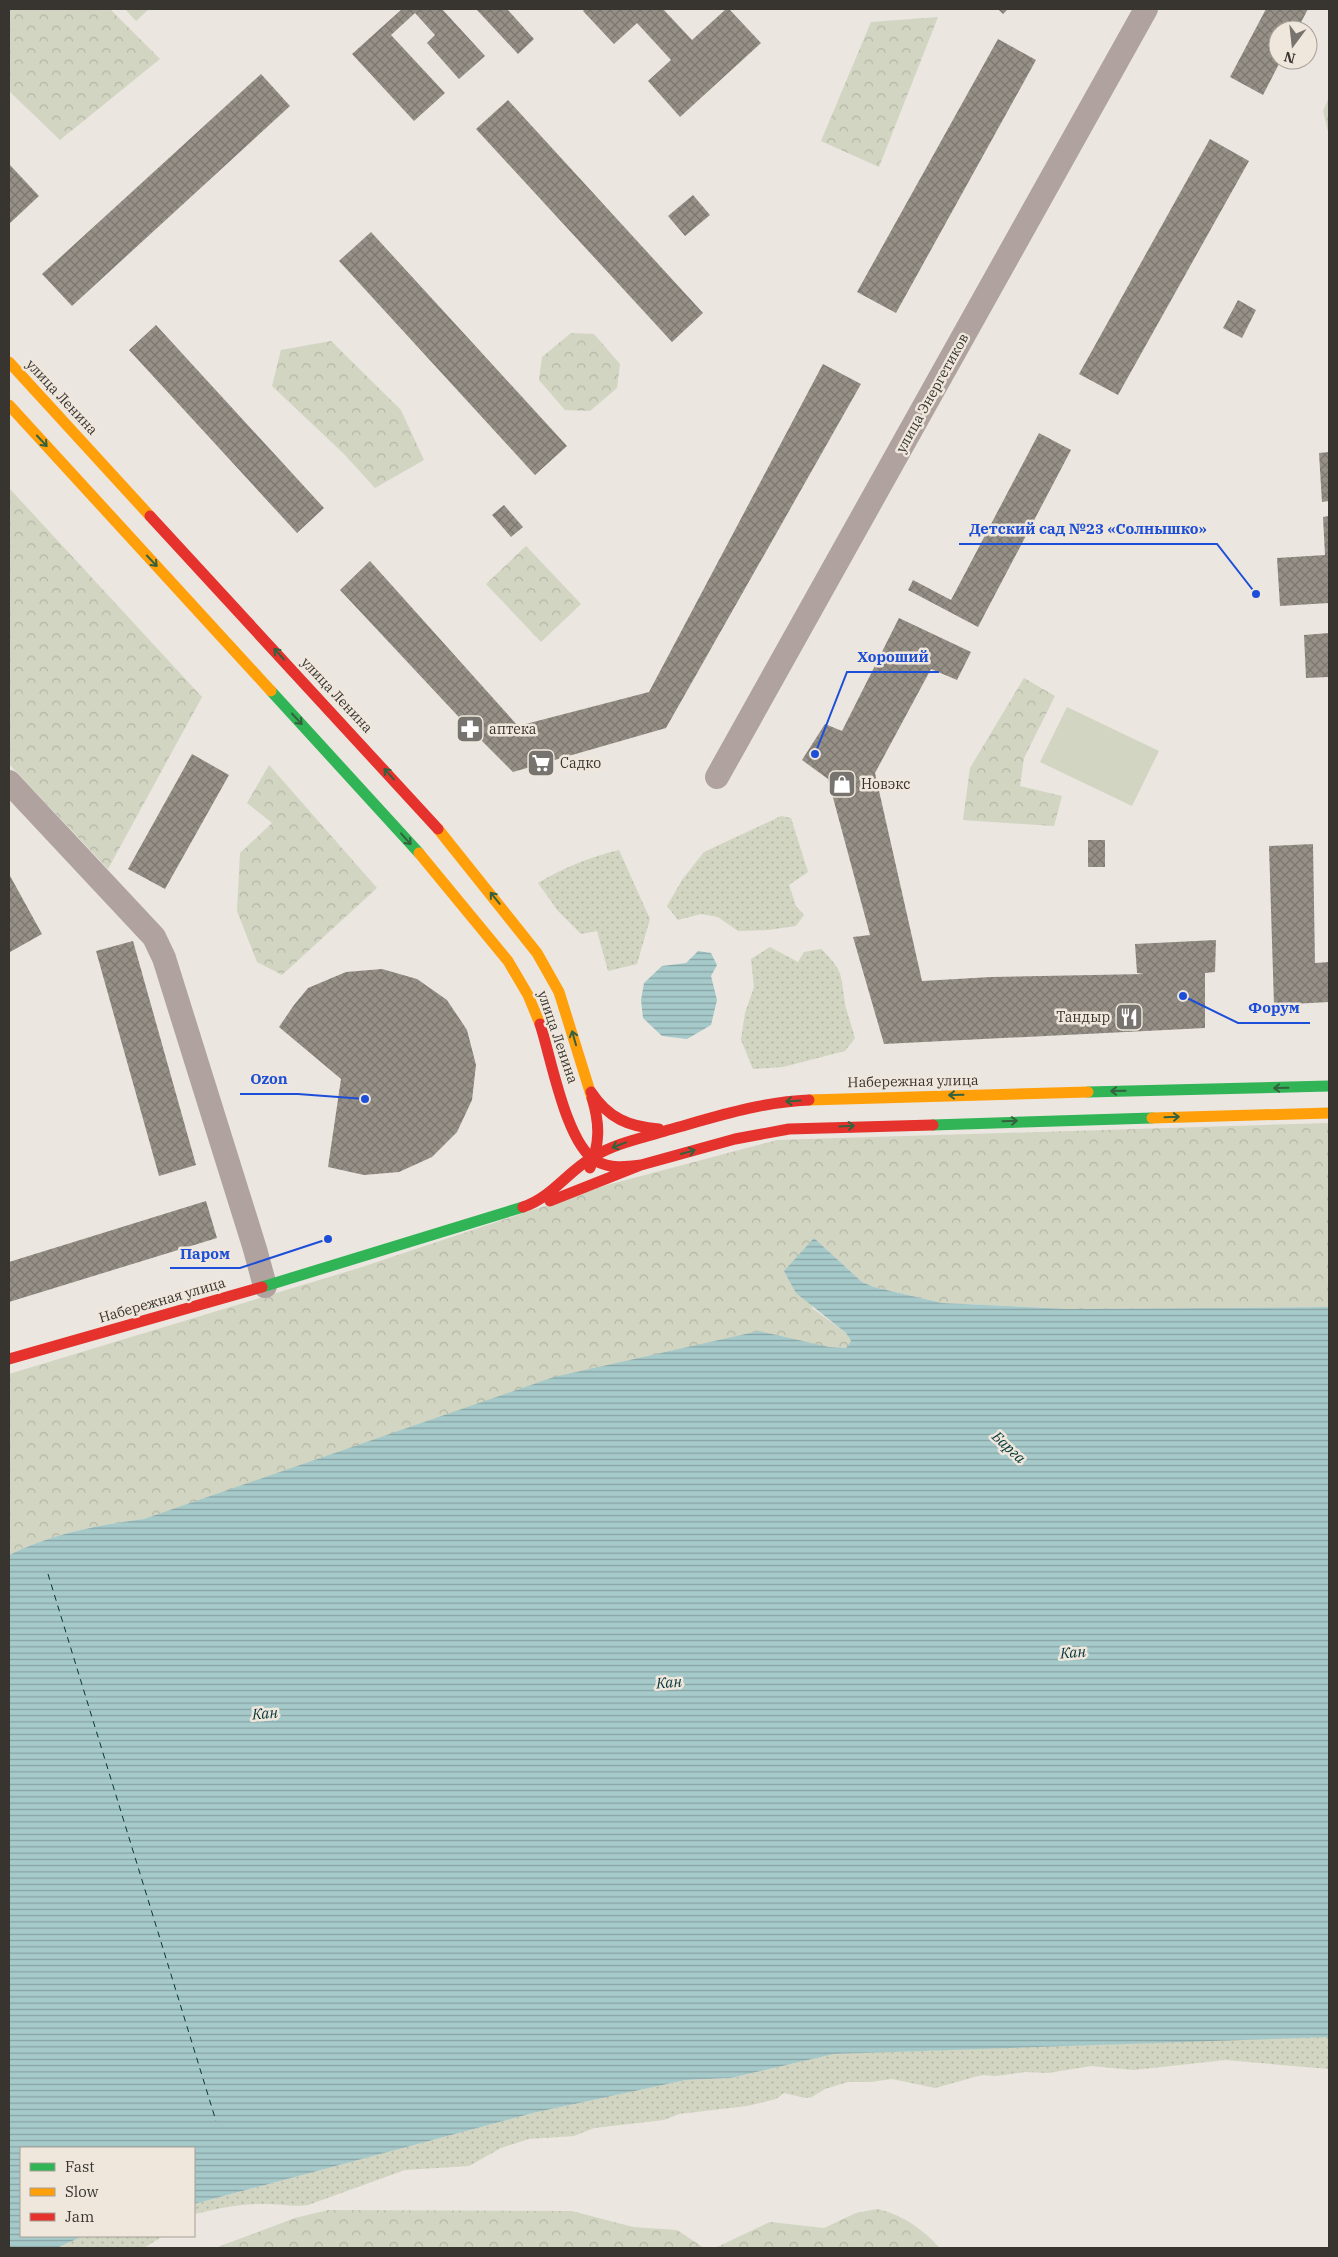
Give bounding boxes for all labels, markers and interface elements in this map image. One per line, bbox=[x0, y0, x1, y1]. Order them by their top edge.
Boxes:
north arrow bbox=[1268, 20, 1318, 70]
text: N bbox=[1282, 47, 1297, 68]
street label: улица Энергетиков bbox=[892, 330, 972, 456]
street label: улица Ленина bbox=[22, 355, 102, 439]
one-way arrow bbox=[36, 435, 48, 447]
callout: Детский сад №23 «Солнышко» bbox=[959, 514, 1217, 544]
text: Детский сад №23 «Солнышко» bbox=[969, 519, 1207, 538]
one-way arrow bbox=[146, 554, 158, 567]
callout: Хороший bbox=[847, 642, 939, 672]
text: Хороший bbox=[857, 647, 929, 666]
one-way arrow bbox=[273, 648, 285, 661]
street label: улица Ленина bbox=[297, 653, 377, 737]
one-way arrow bbox=[291, 713, 303, 725]
pharmacy icon: аптека bbox=[455, 714, 485, 744]
place label: аптека bbox=[489, 720, 537, 738]
supermarket icon: Садко bbox=[526, 748, 556, 778]
place label: Садко bbox=[560, 754, 601, 772]
one-way arrow bbox=[383, 768, 395, 781]
shop icon: Новэкс bbox=[827, 769, 857, 799]
place label: Новэкс bbox=[861, 775, 910, 793]
one-way arrow bbox=[401, 833, 412, 846]
one-way arrow bbox=[489, 891, 500, 904]
street label: улица Ленина bbox=[534, 988, 582, 1086]
callout: Форум bbox=[1238, 993, 1310, 1023]
text: Форум bbox=[1248, 998, 1300, 1017]
restaurant icon: Тандыр bbox=[1114, 1002, 1144, 1032]
place label: Тандыр bbox=[1056, 1008, 1110, 1026]
one-way arrow bbox=[568, 1030, 578, 1046]
callout: Ozon bbox=[240, 1064, 298, 1094]
text: Ozon bbox=[250, 1069, 288, 1088]
street label: Набережная улица bbox=[847, 1071, 979, 1091]
one-way arrow bbox=[1273, 1083, 1289, 1092]
one-way arrow bbox=[1110, 1087, 1126, 1096]
one-way arrow bbox=[948, 1090, 964, 1100]
one-way arrow bbox=[785, 1096, 801, 1105]
one-way arrow bbox=[1164, 1112, 1180, 1122]
one-way arrow bbox=[1002, 1117, 1018, 1126]
one-way arrow bbox=[839, 1122, 855, 1131]
one-way arrow bbox=[612, 1141, 627, 1150]
one-way arrow bbox=[679, 1147, 695, 1157]
callout: Паром bbox=[170, 1238, 240, 1268]
text: Паром bbox=[180, 1244, 230, 1263]
street label: Набережная улица bbox=[97, 1273, 228, 1327]
water label: Барга bbox=[987, 1426, 1030, 1468]
water label: Кан bbox=[1058, 1642, 1087, 1662]
water label: Кан bbox=[654, 1672, 683, 1692]
water label: Кан bbox=[250, 1703, 279, 1723]
legend bbox=[20, 2147, 195, 2237]
text: Fast bbox=[65, 2157, 95, 2176]
text: Slow bbox=[65, 2182, 99, 2201]
text: Jam bbox=[65, 2207, 94, 2226]

